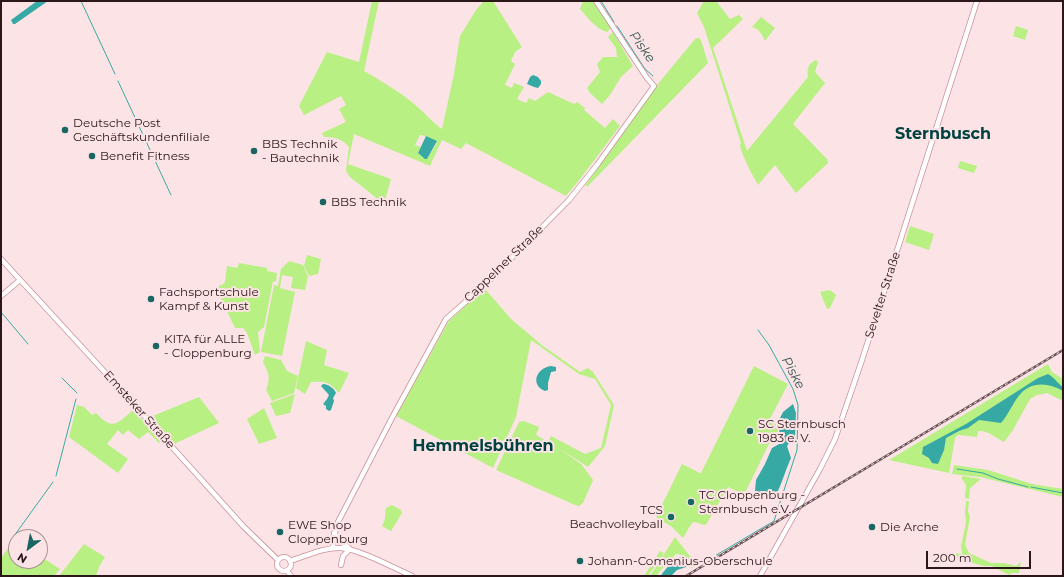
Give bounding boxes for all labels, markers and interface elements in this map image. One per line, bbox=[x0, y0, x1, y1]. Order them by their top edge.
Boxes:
water label: Piske bbox=[626, 28, 658, 66]
place label: Deutsche Post Geschäftskundenfiliale bbox=[73, 116, 210, 144]
district label: Sternbusch bbox=[895, 124, 991, 144]
marker: Deutsche Post Geschäftskundenfiliale bbox=[60, 125, 70, 135]
place label: BBS Technik - Bautechnik bbox=[262, 137, 339, 165]
marker: BBS Technik - Bautechnik bbox=[249, 146, 259, 156]
place label: Benefit Fitness bbox=[100, 149, 190, 163]
marker: Benefit Fitness bbox=[87, 151, 97, 161]
place label: BBS Technik bbox=[331, 195, 406, 209]
marker: BBS Technik bbox=[318, 197, 328, 207]
street label: Cappelner Straße bbox=[461, 223, 547, 305]
street label: Sevelter Straße bbox=[862, 250, 904, 340]
place label: Fachsportschule Kampf & Kunst bbox=[159, 285, 259, 313]
marker: Fachsportschule Kampf & Kunst bbox=[146, 294, 156, 304]
place label: KITA für ALLE - Cloppenburg bbox=[164, 332, 252, 360]
marker: KITA für ALLE - Cloppenburg bbox=[151, 341, 161, 351]
water label: Piske bbox=[778, 354, 808, 392]
street label: Emsteker Straße bbox=[100, 368, 178, 452]
place label: SC Sternbusch 1983 e. V. bbox=[758, 417, 846, 445]
marker: SC Sternbusch 1983 e. V. bbox=[745, 426, 755, 436]
district label: Hemmelsbühren bbox=[412, 436, 554, 456]
place label: TC Cloppenburg - Sternbusch e.V. bbox=[699, 488, 805, 516]
marker: TC Cloppenburg - Sternbusch e.V. bbox=[686, 497, 696, 507]
place label: TCS Beachvolleyball bbox=[570, 503, 663, 531]
marker: TCS Beachvolleyball bbox=[666, 512, 676, 522]
place label: EWE Shop Cloppenburg bbox=[288, 518, 368, 546]
place label: Die Arche bbox=[880, 520, 939, 534]
marker: Die Arche bbox=[867, 522, 877, 532]
marker: EWE Shop Cloppenburg bbox=[275, 527, 285, 537]
north arrow bbox=[8, 529, 48, 569]
scale bar bbox=[928, 543, 1033, 569]
text: N bbox=[15, 550, 30, 567]
text: 200 m bbox=[933, 550, 972, 565]
place label: Johann-Comenius-Oberschule bbox=[588, 554, 773, 568]
marker: Johann-Comenius-Oberschule bbox=[575, 556, 585, 566]

